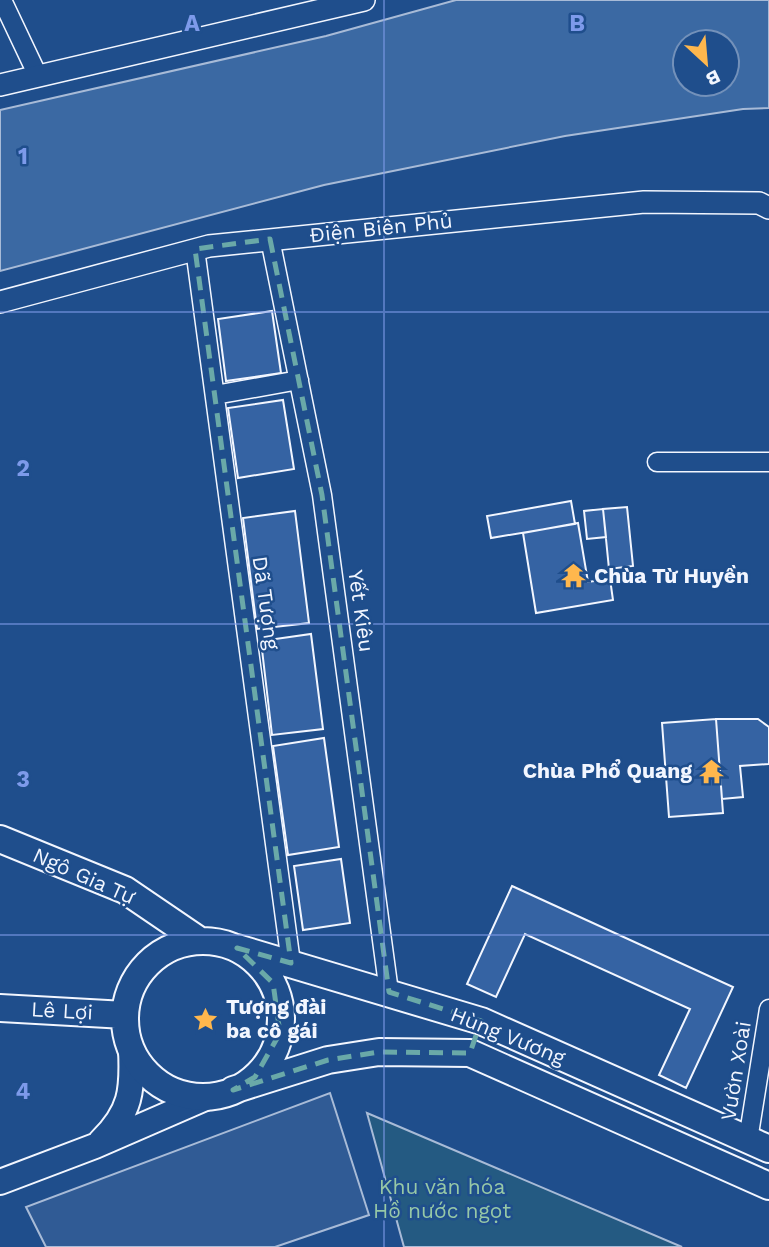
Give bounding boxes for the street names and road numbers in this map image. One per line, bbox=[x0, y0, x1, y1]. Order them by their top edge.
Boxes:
street label: Điện Biên Phủ bbox=[308, 208, 454, 247]
street label: Dã Tượng bbox=[248, 555, 286, 652]
street label: Yết Kiêu bbox=[343, 568, 380, 654]
street label: Ngô Gia Tự bbox=[29, 842, 140, 910]
street label: Lê Lợi bbox=[30, 996, 94, 1025]
street label: Hùng Vương bbox=[447, 1001, 570, 1070]
street label: Vườn Xoài bbox=[715, 1019, 756, 1122]

